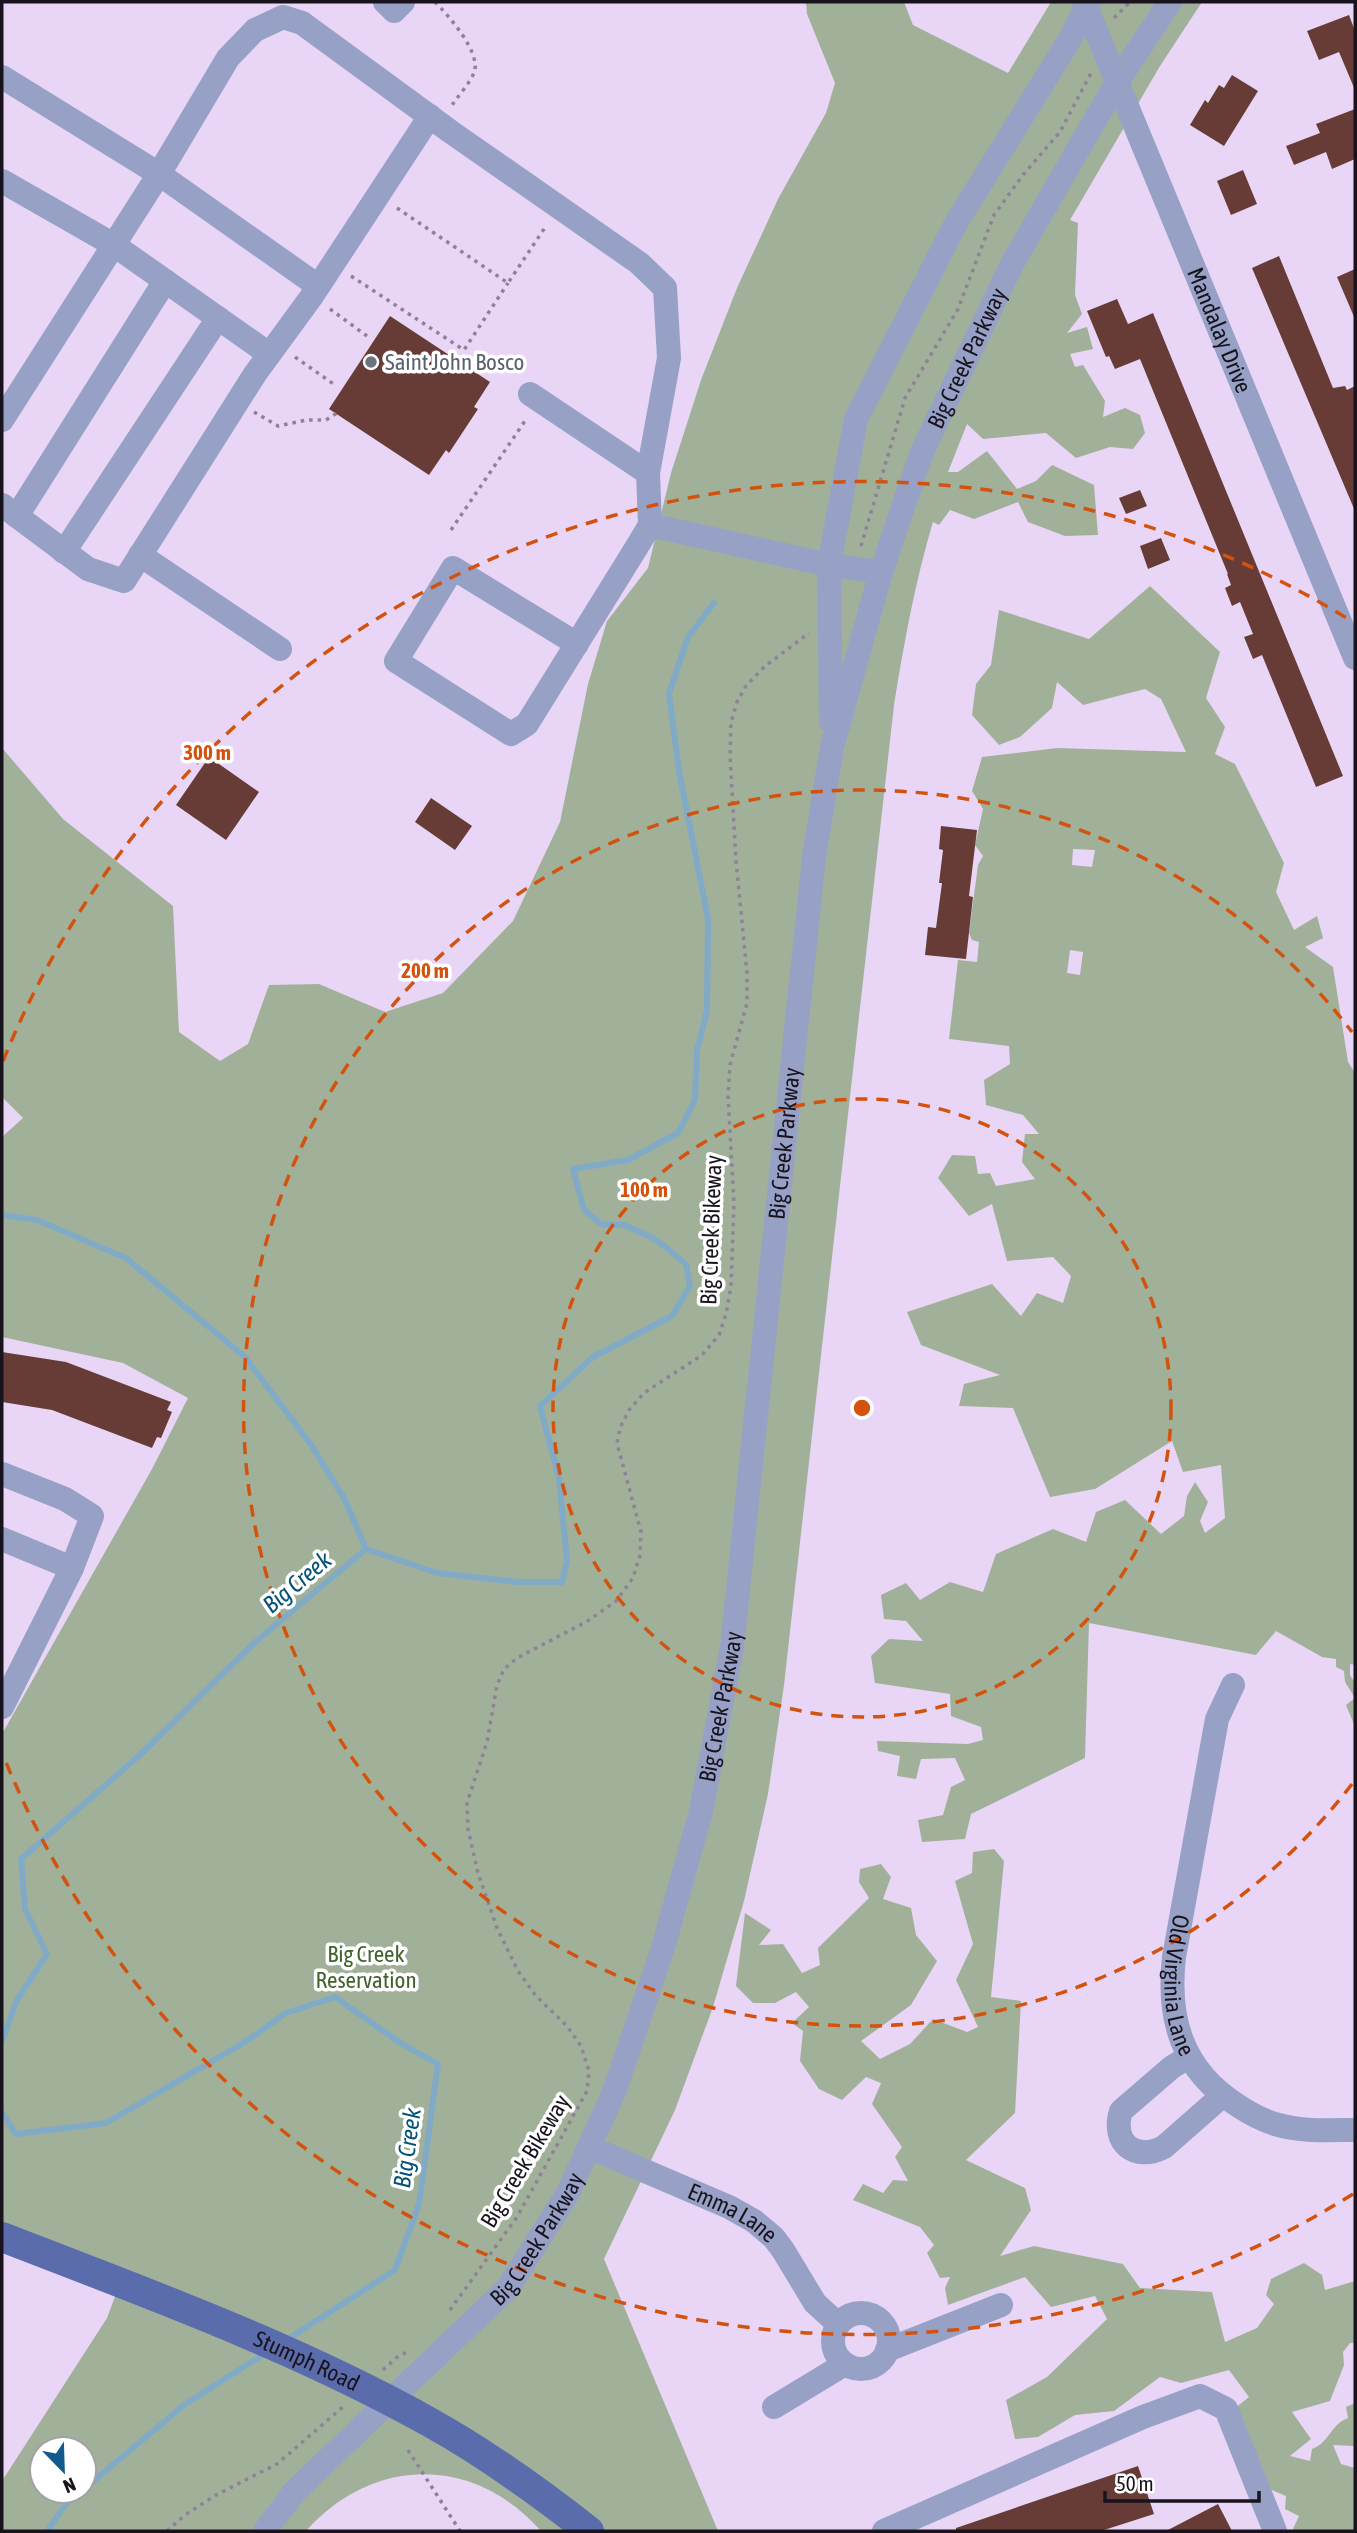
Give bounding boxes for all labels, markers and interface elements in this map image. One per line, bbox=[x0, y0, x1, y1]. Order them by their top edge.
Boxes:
street label: Mandalay Drive bbox=[1182, 264, 1257, 397]
street label: Big Creek Parkway bbox=[922, 284, 1012, 433]
place label: Saint John Bosco bbox=[385, 349, 524, 375]
marker: Saint John Bosco bbox=[363, 354, 379, 370]
text: 300 m bbox=[183, 740, 231, 764]
text: 200 m bbox=[401, 958, 449, 982]
street label: Big Creek Parkway bbox=[763, 1066, 805, 1221]
street label: Big Creek Bikeway bbox=[695, 1155, 727, 1305]
text: 100 m bbox=[620, 1177, 668, 1201]
centre of rings bbox=[850, 1396, 874, 1420]
water label: Big Creek bbox=[257, 1546, 337, 1618]
street label: Big Creek Parkway bbox=[694, 1630, 747, 1784]
street label: Old Virginia Lane bbox=[1159, 1913, 1200, 2060]
park label: Big Creek Reservation bbox=[315, 1941, 417, 1993]
street label: Big Creek Bikeway bbox=[475, 2090, 575, 2232]
water label: Big Creek bbox=[388, 2106, 426, 2190]
street label: Big Creek Parkway bbox=[485, 2169, 588, 2311]
street label: Emma Lane bbox=[684, 2178, 782, 2248]
street label: Stumph Road bbox=[250, 2326, 364, 2396]
north arrow bbox=[28, 2435, 98, 2505]
scale bar bbox=[1105, 2460, 1259, 2504]
text: 50 m bbox=[1116, 2471, 1154, 2495]
text: N bbox=[60, 2473, 79, 2498]

